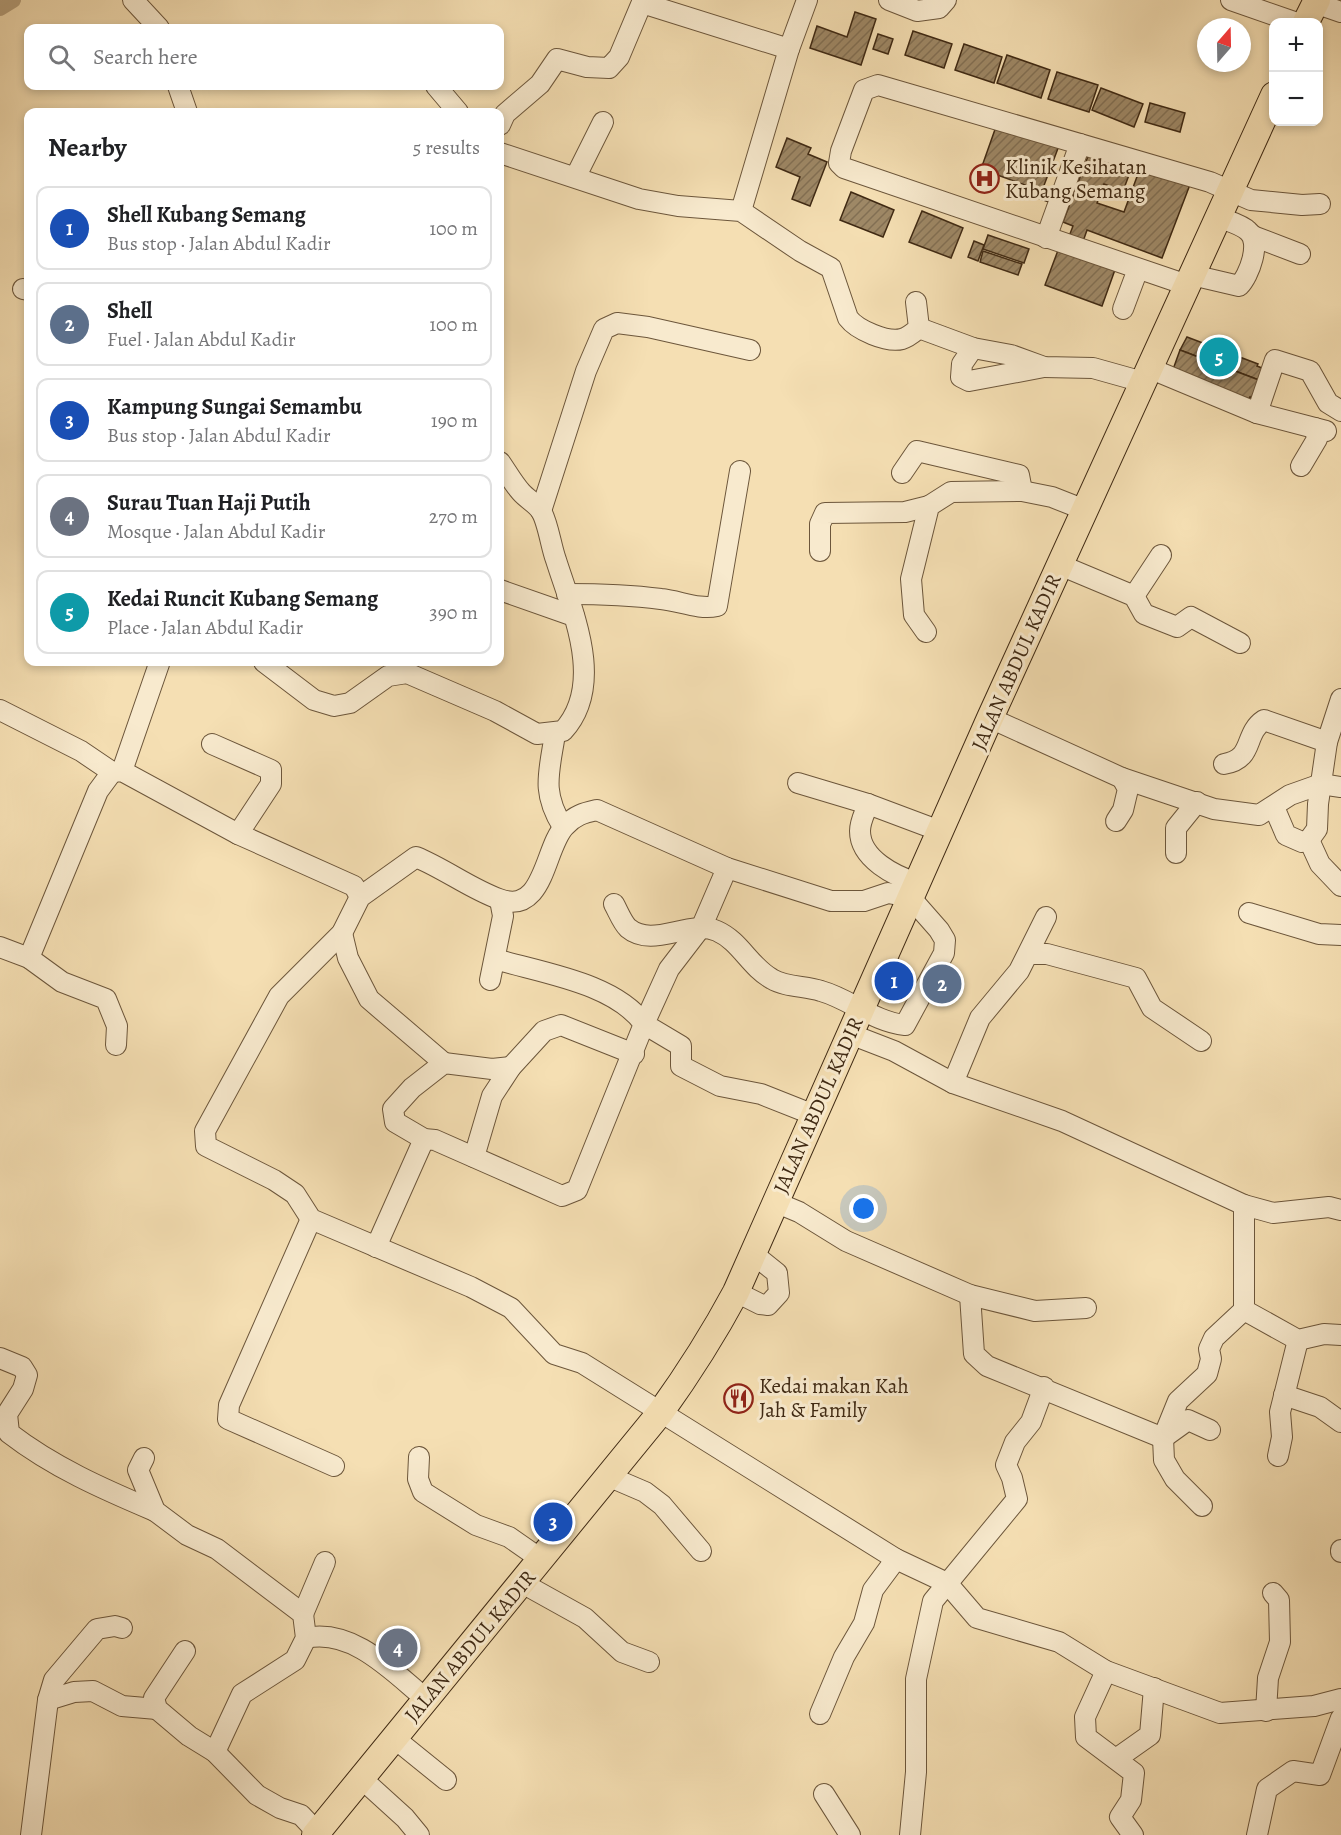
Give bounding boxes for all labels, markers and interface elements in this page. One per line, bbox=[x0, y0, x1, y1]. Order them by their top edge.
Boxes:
north arrow bbox=[1197, 18, 1251, 72]
map controls bbox=[1269, 18, 1323, 126]
button: + bbox=[1269, 18, 1323, 72]
search box bbox=[24, 24, 504, 90]
icon: search bbox=[45, 41, 78, 74]
text: Search here bbox=[93, 42, 198, 72]
button: − bbox=[1269, 72, 1323, 126]
text: Nearby bbox=[48, 130, 127, 165]
text: 5 results bbox=[413, 134, 480, 161]
place label: Klinik Kesihatan Kubang Semang bbox=[1005, 153, 1147, 205]
hospital icon: Klinik Kesihatan Kubang Semang bbox=[968, 163, 1000, 195]
text: Shell Kubang Semang bbox=[107, 200, 306, 230]
text: 1 bbox=[66, 215, 73, 242]
text: 100 m bbox=[429, 215, 478, 242]
text: Bus stop · Jalan Abdul Kadir bbox=[107, 230, 331, 257]
text: Shell bbox=[107, 296, 152, 326]
text: 2 bbox=[65, 311, 74, 338]
text: 100 m bbox=[429, 311, 478, 338]
text: Fuel · Jalan Abdul Kadir bbox=[107, 326, 296, 353]
pin: 5 bbox=[1200, 334, 1238, 380]
text: Kampung Sungai Semambu bbox=[107, 392, 362, 422]
text: 3 bbox=[65, 407, 74, 434]
text: 190 m bbox=[431, 407, 478, 434]
text: Bus stop · Jalan Abdul Kadir bbox=[107, 422, 331, 449]
text: Surau Tuan Haji Putih bbox=[107, 488, 311, 518]
text: 4 bbox=[65, 503, 74, 530]
text: 270 m bbox=[429, 503, 478, 530]
text: Mosque · Jalan Abdul Kadir bbox=[107, 518, 325, 545]
street label: JALAN ABDUL KADIR bbox=[964, 569, 1068, 755]
text: Kedai Runcit Kubang Semang bbox=[107, 584, 378, 614]
text: 5 bbox=[65, 599, 74, 626]
text: 390 m bbox=[429, 599, 478, 626]
text: Place · Jalan Abdul Kadir bbox=[107, 614, 303, 641]
pin: 1 bbox=[874, 958, 914, 1004]
pin: 2 bbox=[922, 962, 962, 1006]
street label: JALAN ABDUL KADIR bbox=[766, 1012, 870, 1198]
your location bbox=[849, 1194, 878, 1223]
place label: Kedai makan Kah Jah & Family bbox=[759, 1372, 909, 1424]
restaurant icon: Kedai makan Kah Jah & Family bbox=[722, 1382, 754, 1414]
pin: 3 bbox=[534, 1500, 572, 1544]
street label: JALAN ABDUL KADIR bbox=[398, 1564, 542, 1728]
pin: 4 bbox=[378, 1626, 418, 1670]

